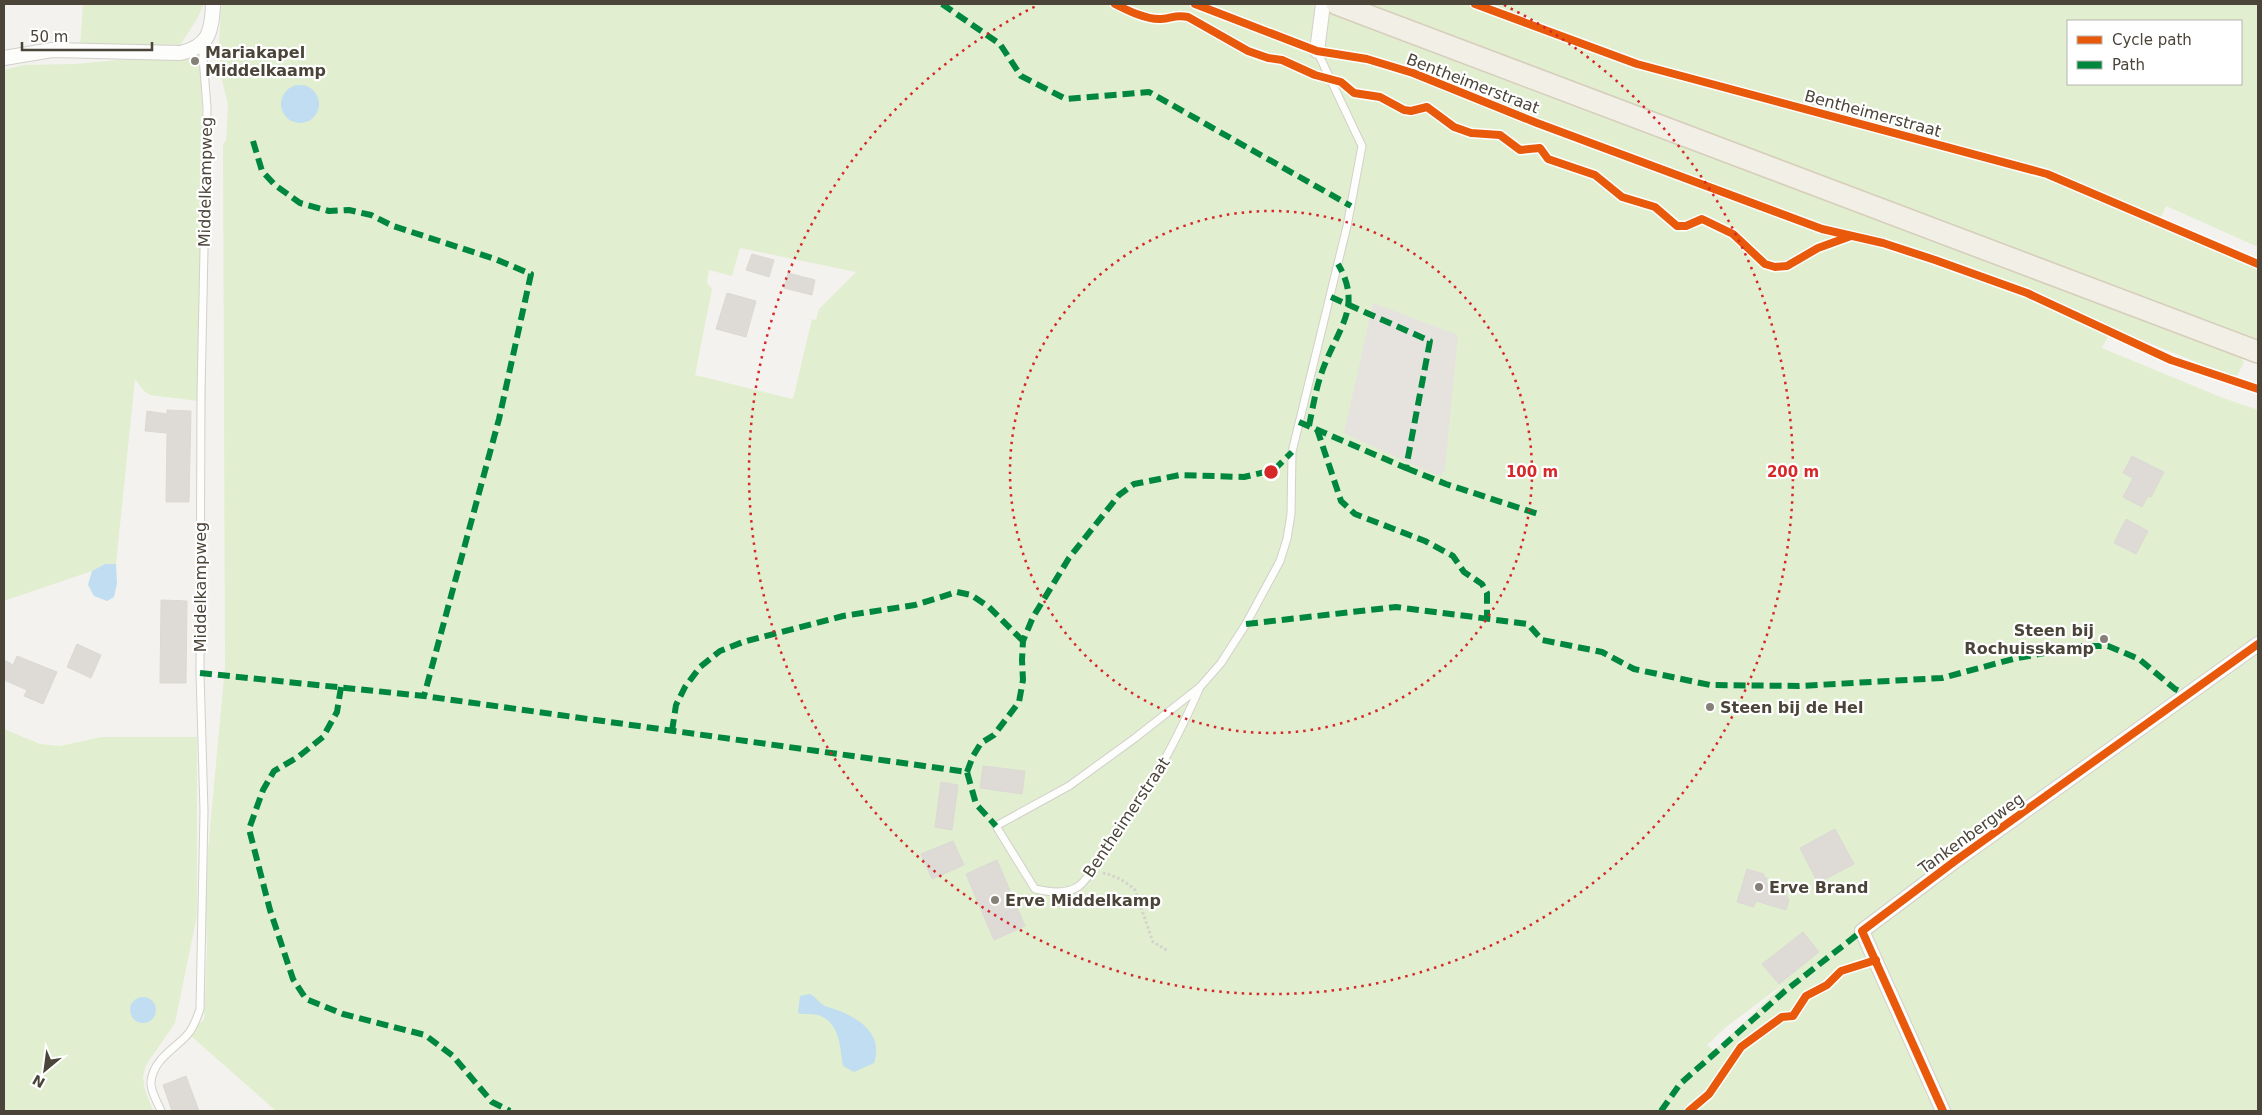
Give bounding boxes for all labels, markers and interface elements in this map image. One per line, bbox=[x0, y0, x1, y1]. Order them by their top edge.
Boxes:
scale bar bbox=[22, 20, 152, 52]
legend bbox=[2067, 20, 2242, 85]
text: 50 m bbox=[30, 28, 68, 46]
text: Cycle path bbox=[2112, 31, 2192, 49]
place label: Mariakapel Middelkaamp bbox=[205, 43, 326, 80]
street label: Bentheimerstraat bbox=[1404, 49, 1542, 118]
marker: Mariakapel Middelkaamp bbox=[189, 55, 201, 67]
text: Path bbox=[2112, 56, 2145, 74]
street label: Bentheimerstraat bbox=[1802, 86, 1943, 141]
street label: Middelkampweg bbox=[195, 117, 216, 247]
centre of rings bbox=[1262, 463, 1280, 481]
text: 100 m bbox=[1506, 463, 1558, 481]
text: 200 m bbox=[1767, 463, 1819, 481]
street label: Middelkampweg bbox=[191, 522, 210, 652]
place label: Steen bij Rochuisskamp bbox=[1964, 621, 2094, 658]
marker: Steen bij Rochuisskamp bbox=[2098, 633, 2110, 645]
place label: Steen bij de Hel bbox=[1720, 698, 1863, 717]
marker: Steen bij de Hel bbox=[1704, 701, 1716, 713]
street label: Bentheimerstraat bbox=[1079, 754, 1174, 881]
street label: Tankenbergweg bbox=[1914, 789, 2028, 879]
place label: Erve Brand bbox=[1769, 878, 1868, 897]
marker: Erve Brand bbox=[1753, 881, 1765, 893]
place label: Erve Middelkamp bbox=[1005, 891, 1161, 910]
marker: Erve Middelkamp bbox=[989, 894, 1001, 906]
north arrow bbox=[20, 1045, 70, 1095]
text: N bbox=[30, 1072, 48, 1091]

